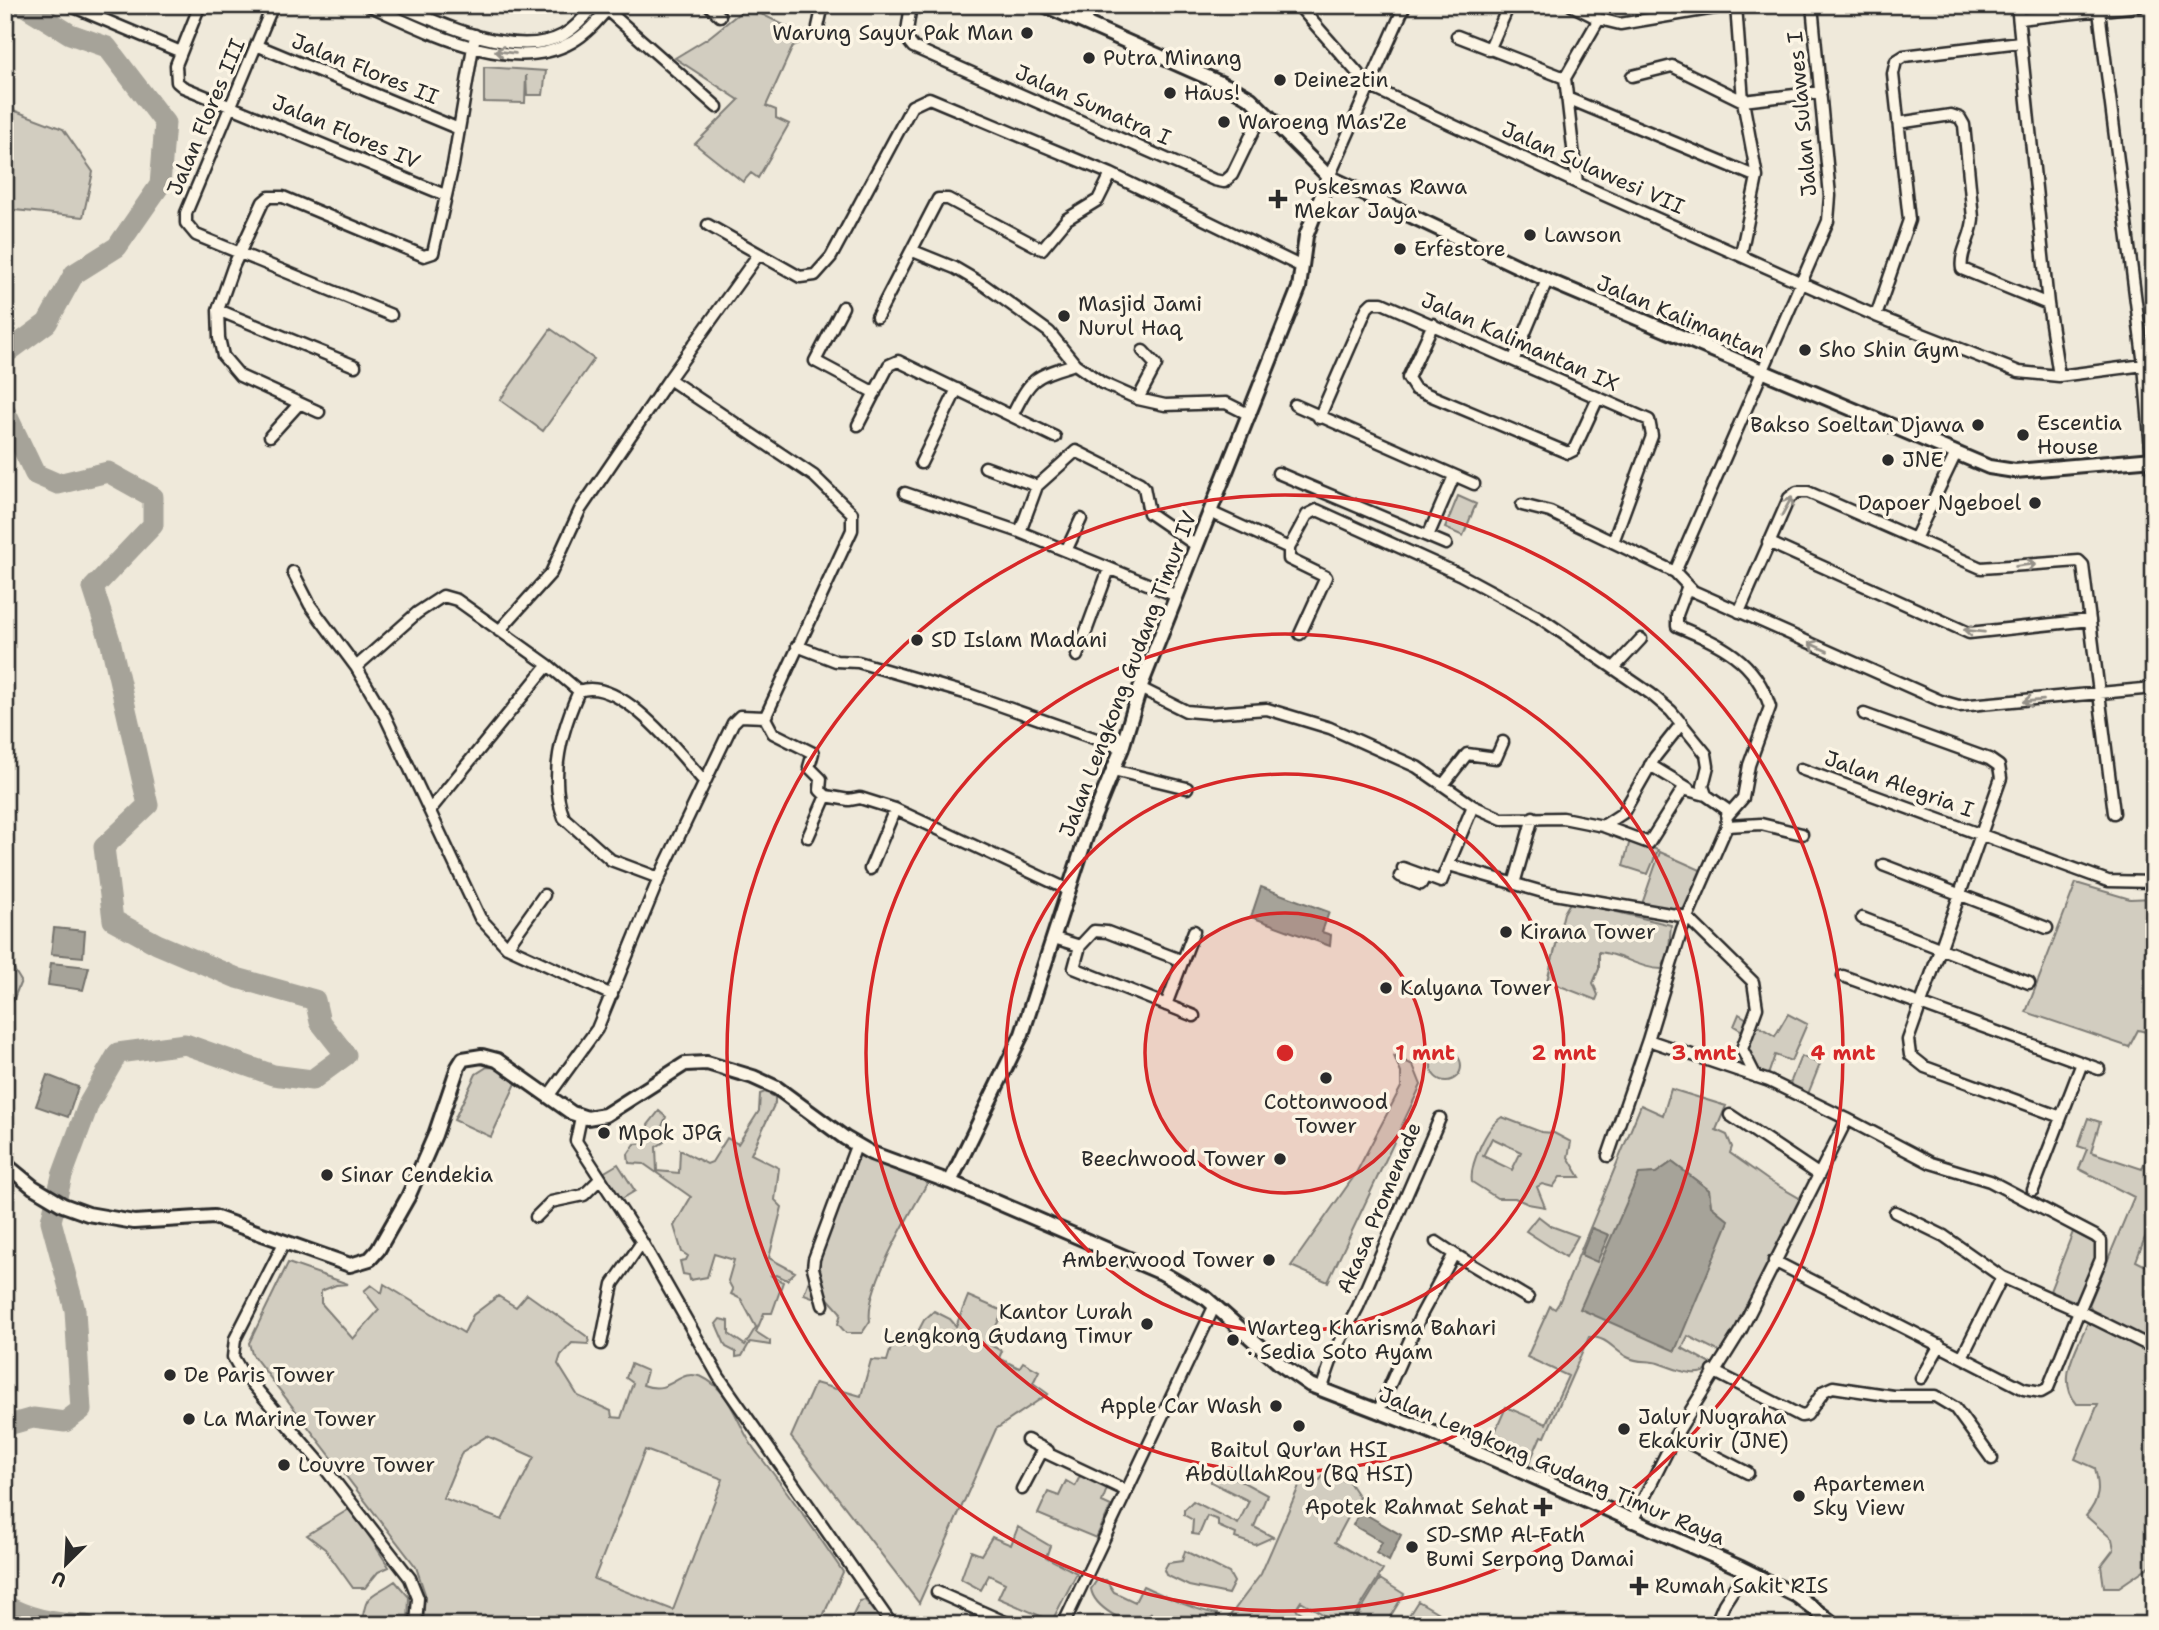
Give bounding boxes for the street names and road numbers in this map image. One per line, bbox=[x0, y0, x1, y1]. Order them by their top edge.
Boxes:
street label: Jalan Flores II bbox=[287, 27, 443, 111]
street label: Jalan Sulawes I bbox=[1781, 30, 1823, 198]
street label: Jalan Flores III bbox=[160, 34, 252, 200]
street label: Jalan Sumatra I bbox=[1011, 58, 1175, 152]
street label: Jalan Flores IV bbox=[268, 88, 424, 176]
street label: Jalan Sulawesi VII bbox=[1497, 115, 1689, 221]
street label: Jalan Kalimantan bbox=[1592, 269, 1770, 365]
street label: Jalan Kalimantan IX bbox=[1417, 286, 1623, 398]
street label: Jalan Lengkong Gudang Timur IV bbox=[1053, 507, 1203, 841]
street label: Jalan Alegria I bbox=[1821, 744, 1977, 824]
street label: Akasa Promenade bbox=[1330, 1118, 1428, 1298]
street label: Jalan Lengkong Gudang Timur Raya bbox=[1375, 1380, 1729, 1552]

